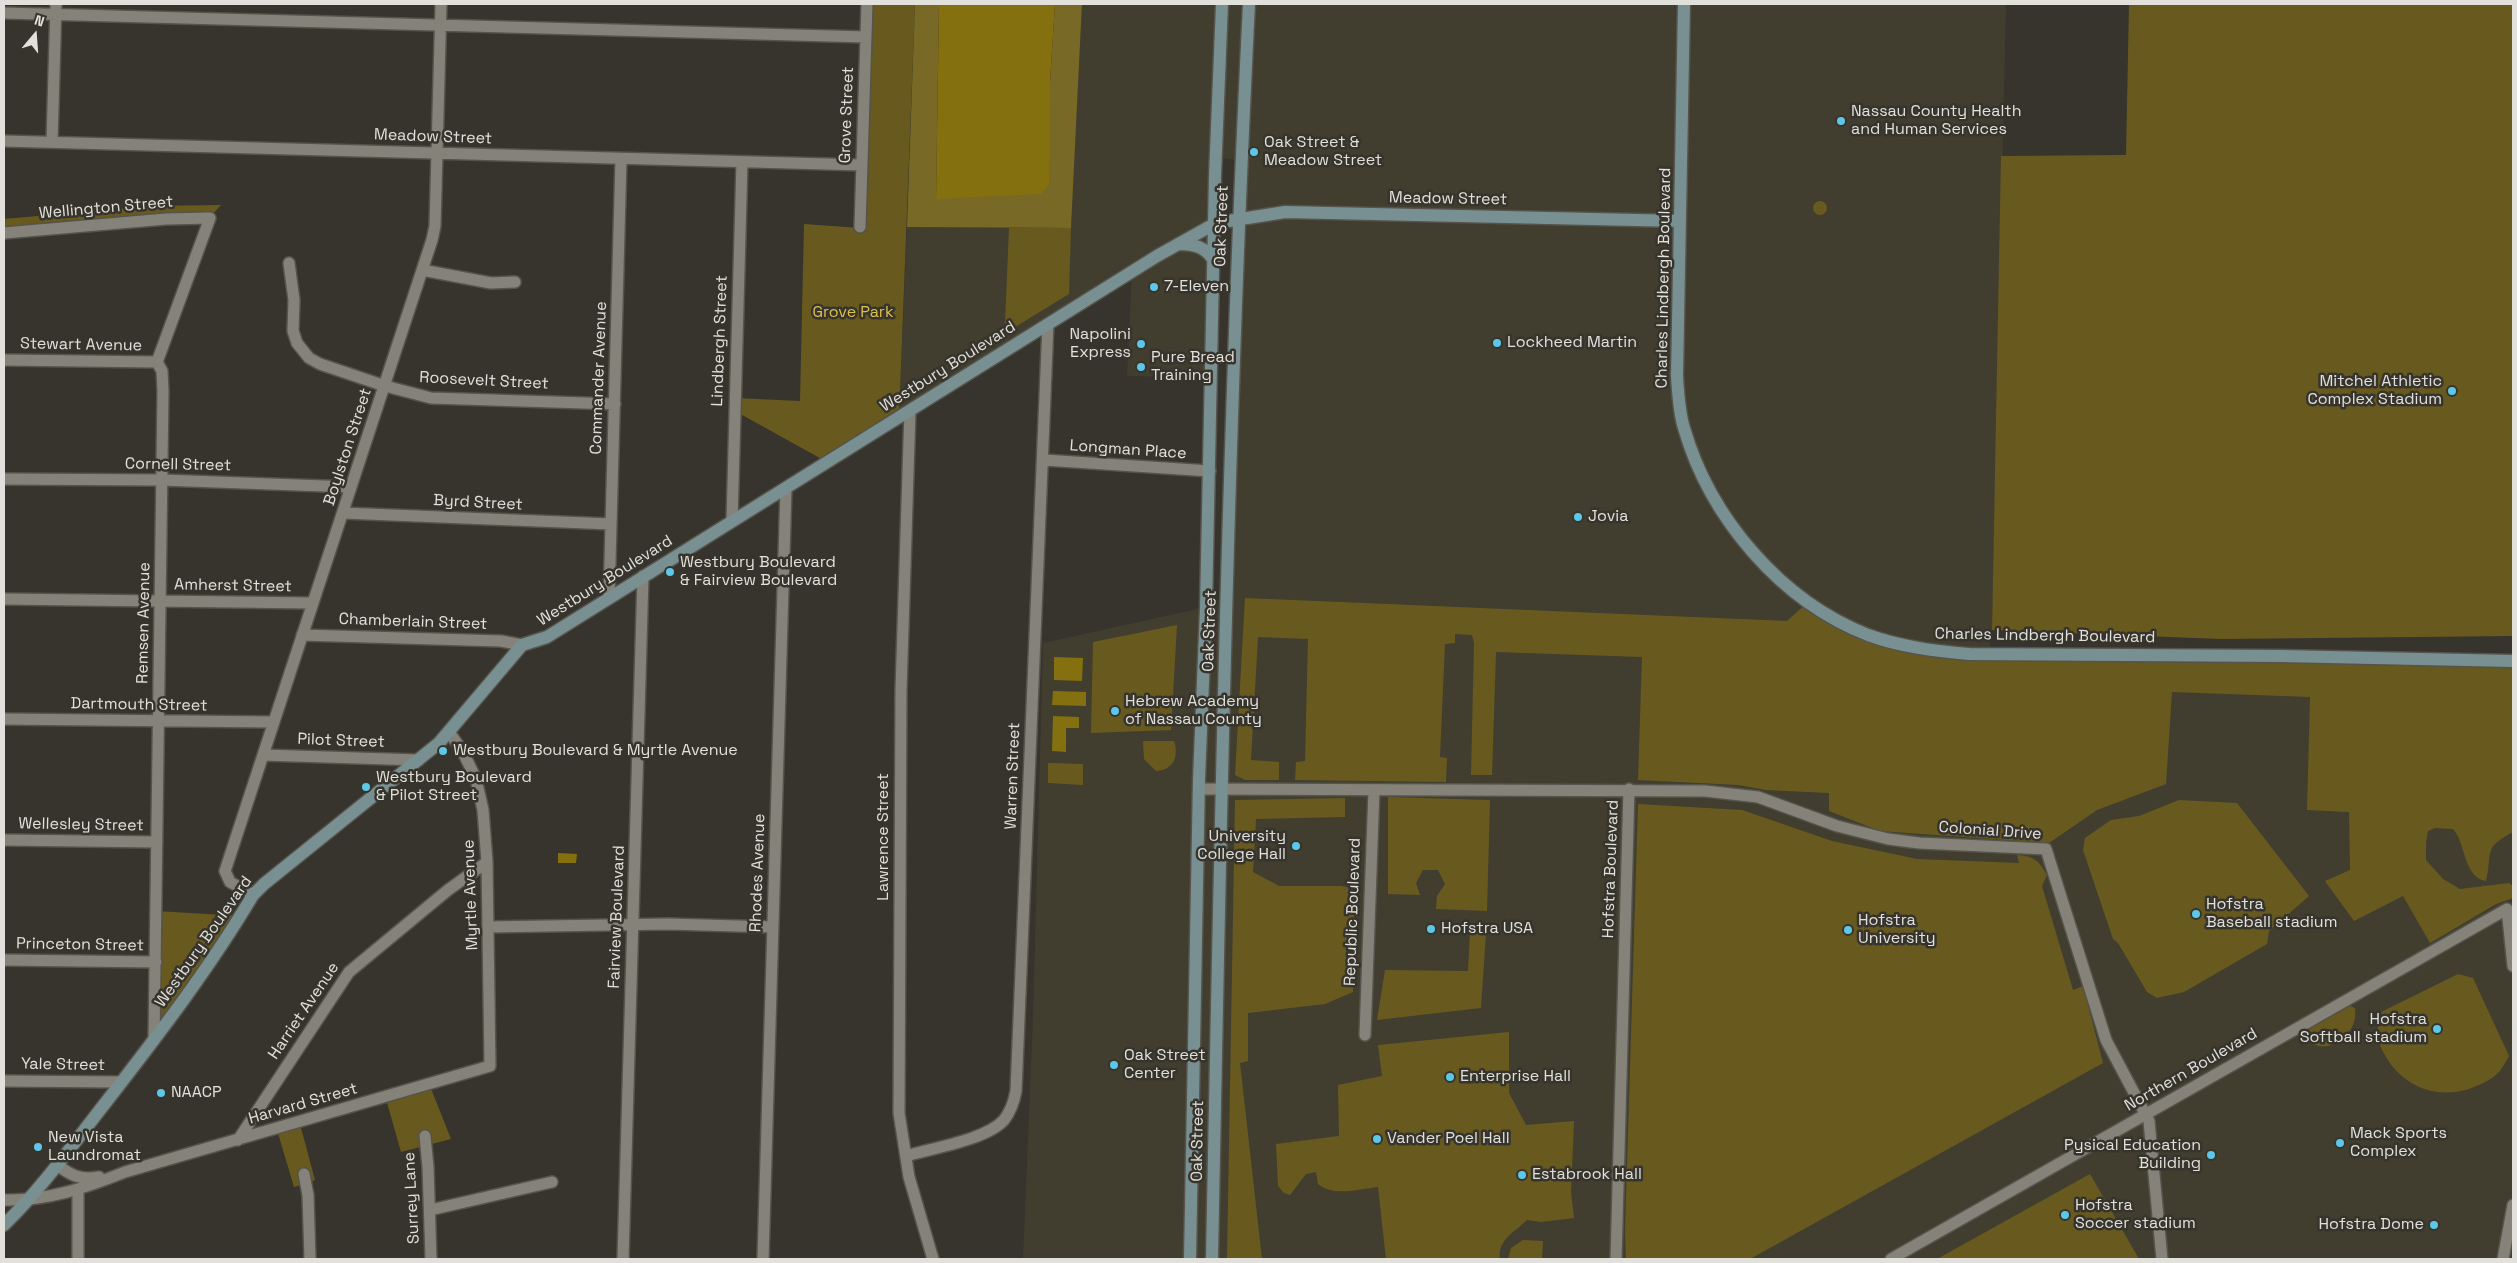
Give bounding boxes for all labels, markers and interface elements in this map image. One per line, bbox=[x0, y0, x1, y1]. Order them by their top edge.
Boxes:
north arrow bbox=[10, 10, 60, 60]
text: N bbox=[32, 11, 47, 31]
street label: Grove Street bbox=[836, 66, 858, 164]
place label: Nassau County Health and Human Services bbox=[1851, 102, 2022, 140]
marker: Nassau County Health and Human Services bbox=[1835, 115, 1847, 127]
street label: Meadow Street bbox=[374, 125, 492, 149]
place label: Oak Street & Meadow Street bbox=[1264, 133, 1382, 171]
marker: Oak Street & Meadow Street bbox=[1248, 146, 1260, 158]
street label: Charles Lindbergh Boulevard bbox=[1652, 168, 1676, 388]
street label: Oak Street bbox=[1211, 185, 1233, 267]
street label: Meadow Street bbox=[1389, 188, 1507, 210]
street label: Wellington Street bbox=[38, 193, 174, 223]
street label: Lindbergh Street bbox=[708, 275, 732, 407]
place label: 7-Eleven bbox=[1164, 277, 1229, 297]
marker: 7-Eleven bbox=[1148, 281, 1160, 293]
street label: Commander Avenue bbox=[587, 301, 611, 455]
park label: Grove Park bbox=[812, 303, 894, 323]
street label: Westbury Boulevard bbox=[877, 318, 1019, 416]
place label: Napolini Express bbox=[1069, 325, 1131, 363]
place label: Lockheed Martin bbox=[1507, 333, 1637, 353]
street label: Stewart Avenue bbox=[20, 334, 142, 356]
marker: Lockheed Martin bbox=[1491, 337, 1503, 349]
marker: Napolini Express bbox=[1135, 338, 1147, 350]
place label: Pure Bread Training bbox=[1151, 348, 1235, 386]
marker: Pure Bread Training bbox=[1135, 361, 1147, 373]
street label: Roosevelt Street bbox=[419, 368, 549, 394]
place label: Mitchel Athletic Complex Stadium bbox=[2307, 372, 2442, 410]
marker: Mitchel Athletic Complex Stadium bbox=[2446, 385, 2458, 397]
street label: Boylston Street bbox=[320, 386, 376, 508]
street label: Longman Place bbox=[1069, 436, 1187, 464]
street label: Cornell Street bbox=[125, 454, 231, 476]
street label: Byrd Street bbox=[433, 491, 523, 515]
place label: Jovia bbox=[1588, 507, 1628, 527]
marker: Jovia bbox=[1572, 511, 1584, 523]
street label: Westbury Boulevard bbox=[534, 532, 676, 630]
place label: Westbury Boulevard & Fairview Boulevard bbox=[680, 553, 837, 591]
street label: Remsen Avenue bbox=[133, 562, 155, 684]
marker: Westbury Boulevard & Fairview Boulevard bbox=[664, 566, 676, 578]
street label: Amherst Street bbox=[174, 575, 292, 597]
street label: Oak Street bbox=[1199, 590, 1221, 672]
street label: Chamberlain Street bbox=[338, 610, 488, 634]
street label: Charles Lindbergh Boulevard bbox=[1935, 624, 2155, 648]
place label: Hebrew Academy of Nassau County bbox=[1125, 692, 1262, 730]
street label: Dartmouth Street bbox=[70, 694, 208, 716]
marker: Hebrew Academy of Nassau County bbox=[1109, 705, 1121, 717]
street label: Warren Street bbox=[1002, 722, 1024, 830]
street label: Pilot Street bbox=[297, 730, 385, 752]
place label: Westbury Boulevard & Myrtle Avenue bbox=[453, 741, 738, 761]
marker: Westbury Boulevard & Myrtle Avenue bbox=[437, 745, 449, 757]
place label: Westbury Boulevard & Pilot Street bbox=[376, 768, 532, 806]
street label: Lawrence Street bbox=[874, 773, 894, 901]
marker: Westbury Boulevard & Pilot Street bbox=[360, 781, 372, 793]
street label: Hofstra Boulevard bbox=[1599, 799, 1623, 939]
street label: Rhodes Avenue bbox=[746, 813, 770, 933]
street label: Wellesley Street bbox=[18, 814, 144, 836]
street label: Colonial Drive bbox=[1938, 818, 2042, 844]
place label: University College Hall bbox=[1197, 827, 1286, 865]
street label: Republic Boulevard bbox=[1341, 837, 1365, 987]
street label: Myrtle Avenue bbox=[459, 839, 483, 951]
marker: University College Hall bbox=[1290, 840, 1302, 852]
street label: Fairview Boulevard bbox=[605, 845, 629, 989]
street label: Westbury Boulevard bbox=[151, 873, 257, 1011]
place label: Hofstra Baseball stadium bbox=[2206, 895, 2337, 933]
marker: Hofstra Baseball stadium bbox=[2190, 908, 2202, 920]
place label: Hofstra University bbox=[1858, 911, 1936, 949]
place label: Hofstra USA bbox=[1441, 919, 1533, 939]
marker: Hofstra USA bbox=[1425, 923, 1437, 935]
marker: Hofstra University bbox=[1842, 924, 1854, 936]
street label: Princeton Street bbox=[16, 934, 144, 956]
street label: Harriet Avenue bbox=[264, 959, 344, 1063]
place label: Hofstra Softball stadium bbox=[2300, 1010, 2427, 1048]
marker: Hofstra Softball stadium bbox=[2431, 1023, 2443, 1035]
street label: Northern Boulevard bbox=[2121, 1024, 2261, 1116]
place label: Oak Street Center bbox=[1124, 1046, 1206, 1084]
street label: Yale Street bbox=[21, 1055, 105, 1075]
marker: Oak Street Center bbox=[1108, 1059, 1120, 1071]
place label: Enterprise Hall bbox=[1460, 1067, 1571, 1087]
marker: Enterprise Hall bbox=[1444, 1071, 1456, 1083]
street label: Harvard Street bbox=[246, 1079, 360, 1129]
place label: NAACP bbox=[171, 1083, 222, 1103]
marker: NAACP bbox=[155, 1087, 167, 1099]
street label: Oak Street bbox=[1188, 1100, 1208, 1182]
place label: Mack Sports Complex bbox=[2350, 1124, 2447, 1162]
place label: New Vista Laundromat bbox=[48, 1128, 141, 1166]
place label: Vander Poel Hall bbox=[1387, 1129, 1510, 1149]
marker: Vander Poel Hall bbox=[1371, 1133, 1383, 1145]
place label: Pysical Education Building bbox=[2064, 1136, 2201, 1174]
marker: Mack Sports Complex bbox=[2334, 1137, 2346, 1149]
marker: New Vista Laundromat bbox=[32, 1141, 44, 1153]
marker: Pysical Education Building bbox=[2205, 1149, 2217, 1161]
street label: Surrey Lane bbox=[400, 1152, 424, 1244]
place label: Estabrook Hall bbox=[1532, 1165, 1642, 1185]
marker: Estabrook Hall bbox=[1516, 1169, 1528, 1181]
place label: Hofstra Soccer stadium bbox=[2075, 1196, 2196, 1234]
marker: Hofstra Soccer stadium bbox=[2059, 1209, 2071, 1221]
place label: Hofstra Dome bbox=[2319, 1215, 2424, 1235]
marker: Hofstra Dome bbox=[2428, 1219, 2440, 1231]

